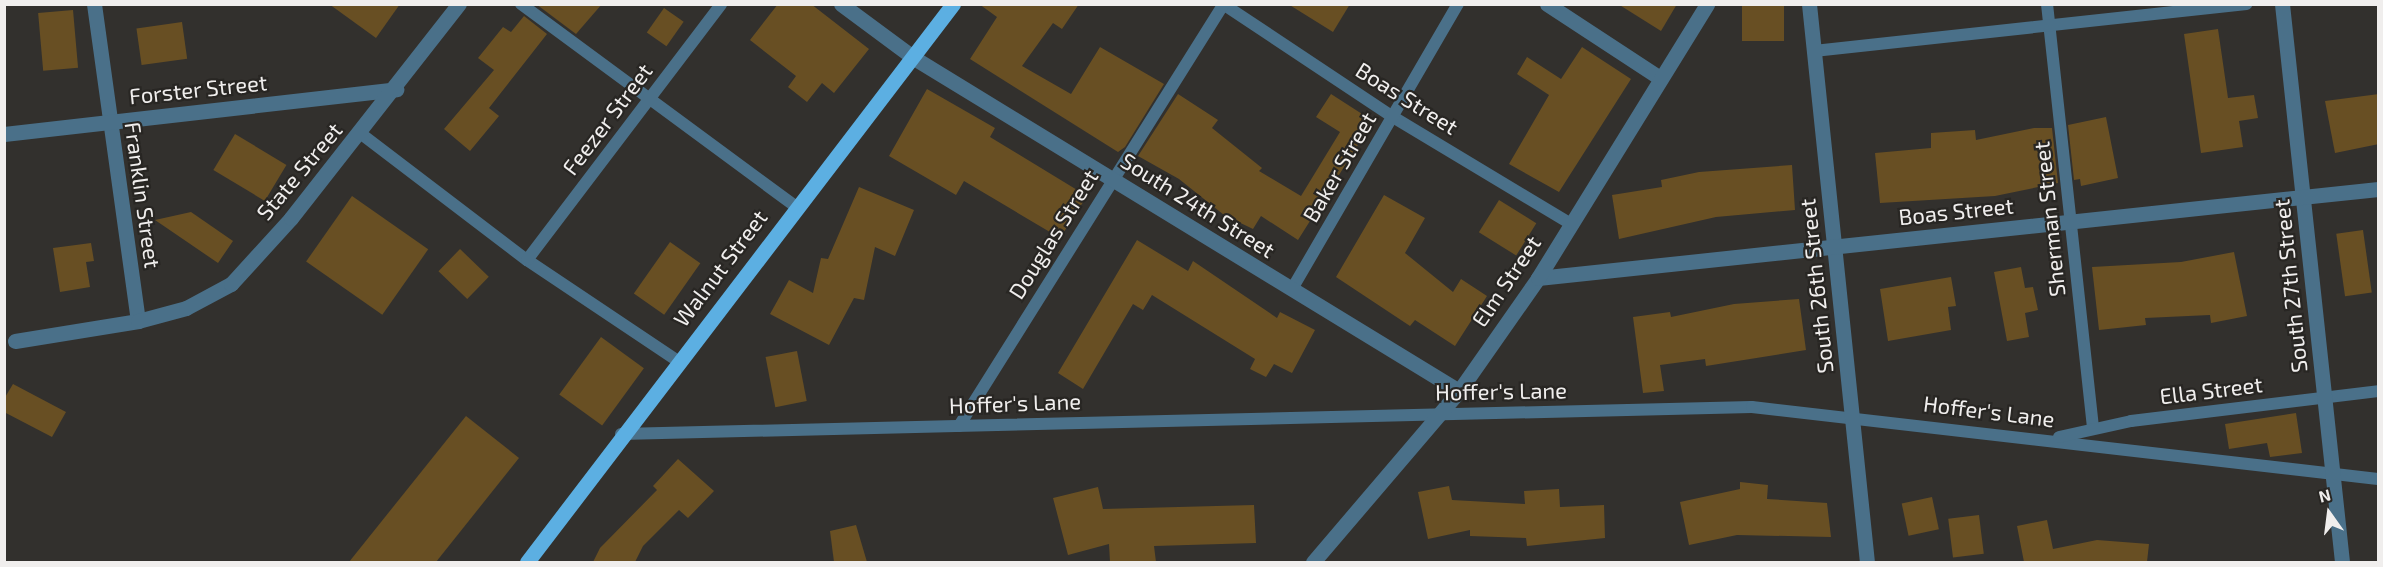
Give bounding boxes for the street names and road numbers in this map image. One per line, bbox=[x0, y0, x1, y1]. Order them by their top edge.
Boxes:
street label: Boas Street bbox=[1351, 56, 1463, 140]
street label: Feezer Street bbox=[556, 58, 658, 180]
street label: Forster Street bbox=[127, 69, 269, 109]
street label: Baker Street bbox=[1297, 107, 1381, 227]
street label: State Street bbox=[251, 117, 347, 225]
street label: Franklin Street bbox=[120, 120, 166, 270]
street label: Sherman Street bbox=[2028, 140, 2070, 298]
street label: South 24th Street bbox=[1116, 147, 1280, 263]
street label: Douglas Street bbox=[1003, 164, 1103, 304]
street label: Boas Street bbox=[1897, 192, 2015, 230]
street label: South 26th Street bbox=[1794, 197, 1838, 375]
street label: South 27th Street bbox=[2268, 198, 2312, 374]
street label: Walnut Street bbox=[668, 205, 772, 331]
street label: Elm Street bbox=[1466, 230, 1546, 332]
street label: Ella Street bbox=[2158, 371, 2264, 409]
street label: Hoffer's Lane bbox=[1435, 377, 1567, 405]
street label: Hoffer's Lane bbox=[949, 388, 1081, 418]
street label: Hoffer's Lane bbox=[1922, 390, 2056, 432]

